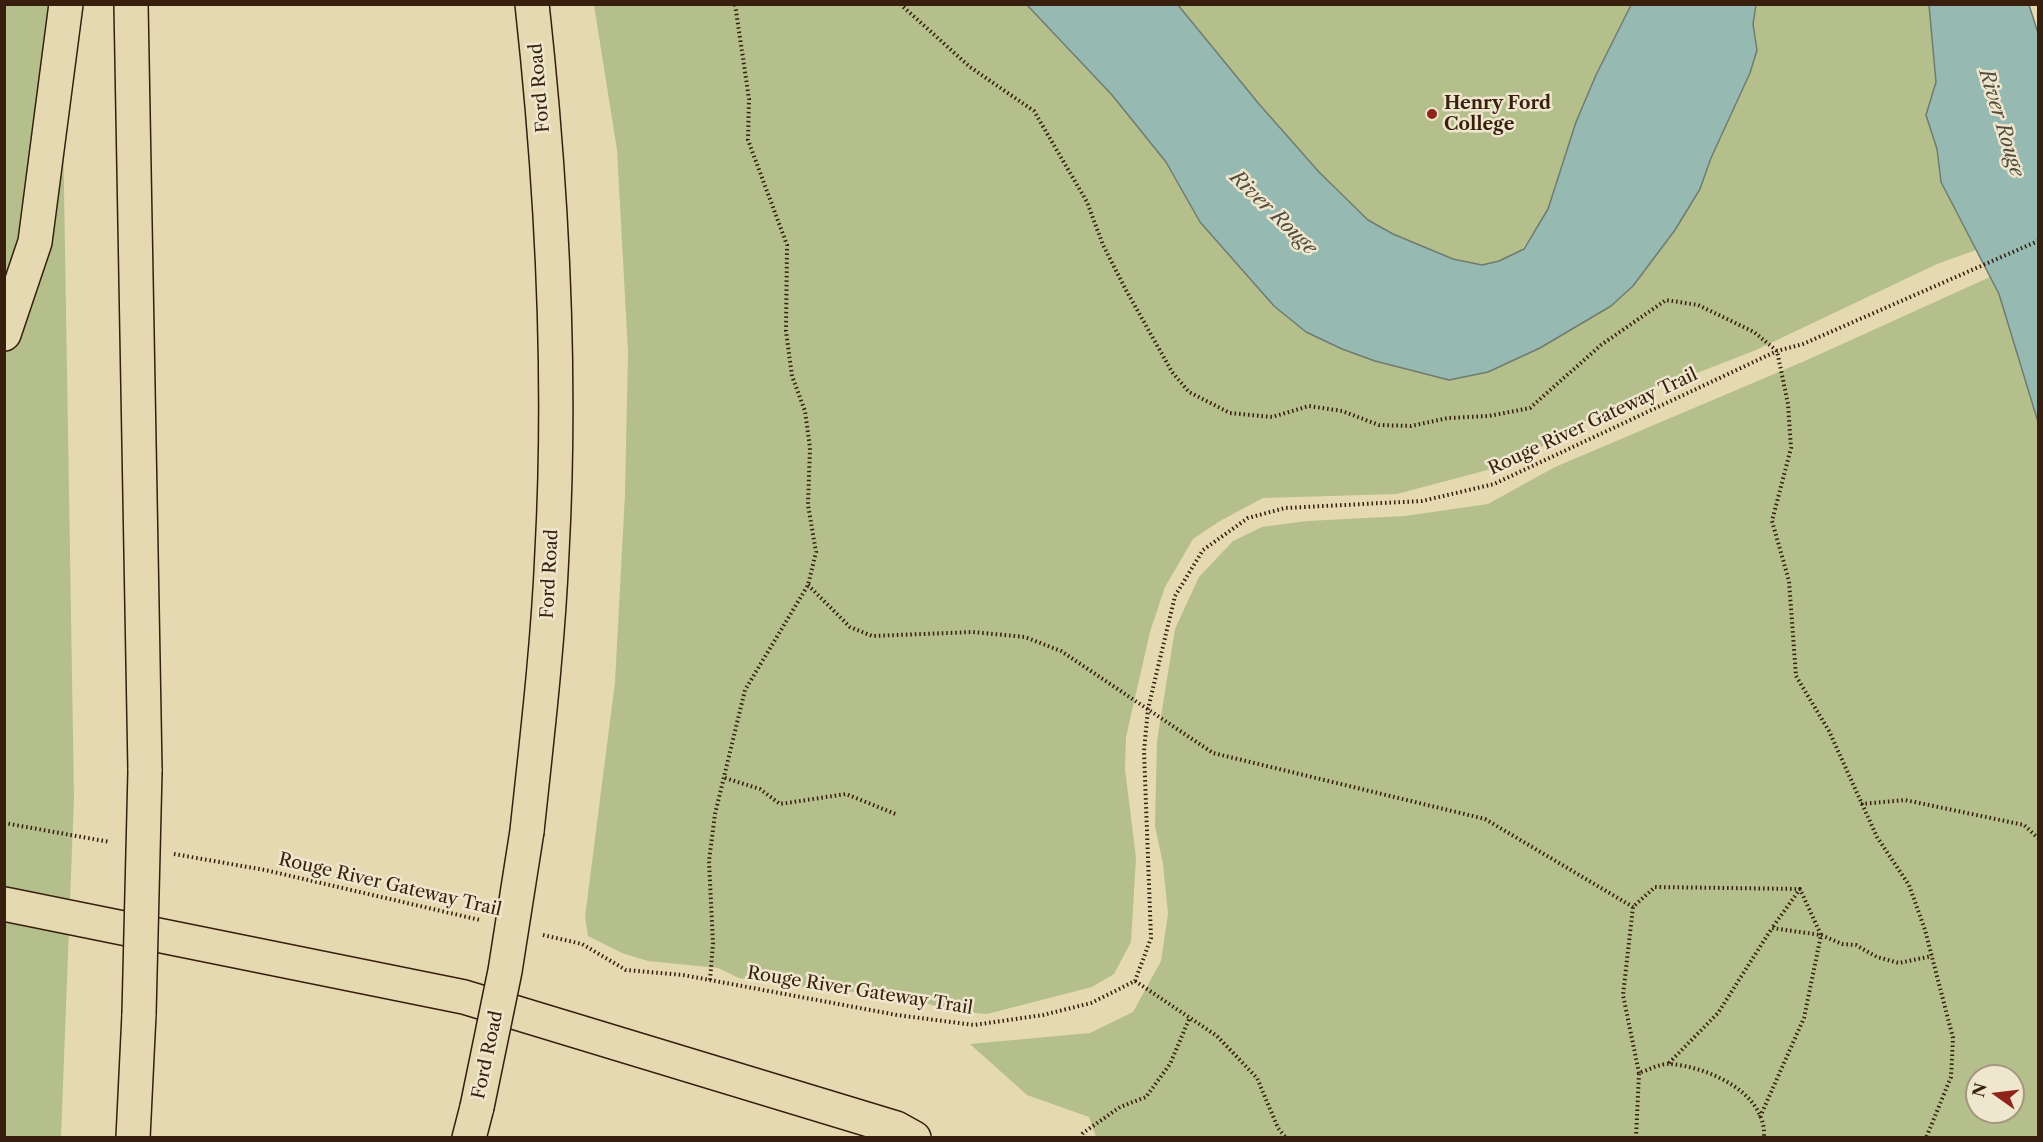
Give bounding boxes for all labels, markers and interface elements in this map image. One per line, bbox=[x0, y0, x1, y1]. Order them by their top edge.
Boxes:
street label: Ford Road bbox=[525, 42, 555, 134]
water label: River Rouge bbox=[1973, 66, 2029, 180]
place label: Henry Ford College bbox=[1444, 93, 1551, 136]
marker: Henry Ford College bbox=[1425, 107, 1439, 121]
water label: River Rouge bbox=[1225, 166, 1321, 260]
street label: Rouge River Gateway Trail bbox=[1485, 364, 1701, 480]
street label: Ford Road bbox=[537, 529, 563, 619]
street label: Rouge River Gateway Trail bbox=[276, 849, 504, 921]
street label: Rouge River Gateway Trail bbox=[746, 962, 974, 1020]
street label: Ford Road bbox=[468, 1009, 508, 1101]
north arrow bbox=[1965, 1064, 2025, 1124]
text: N bbox=[1968, 1081, 1991, 1099]

